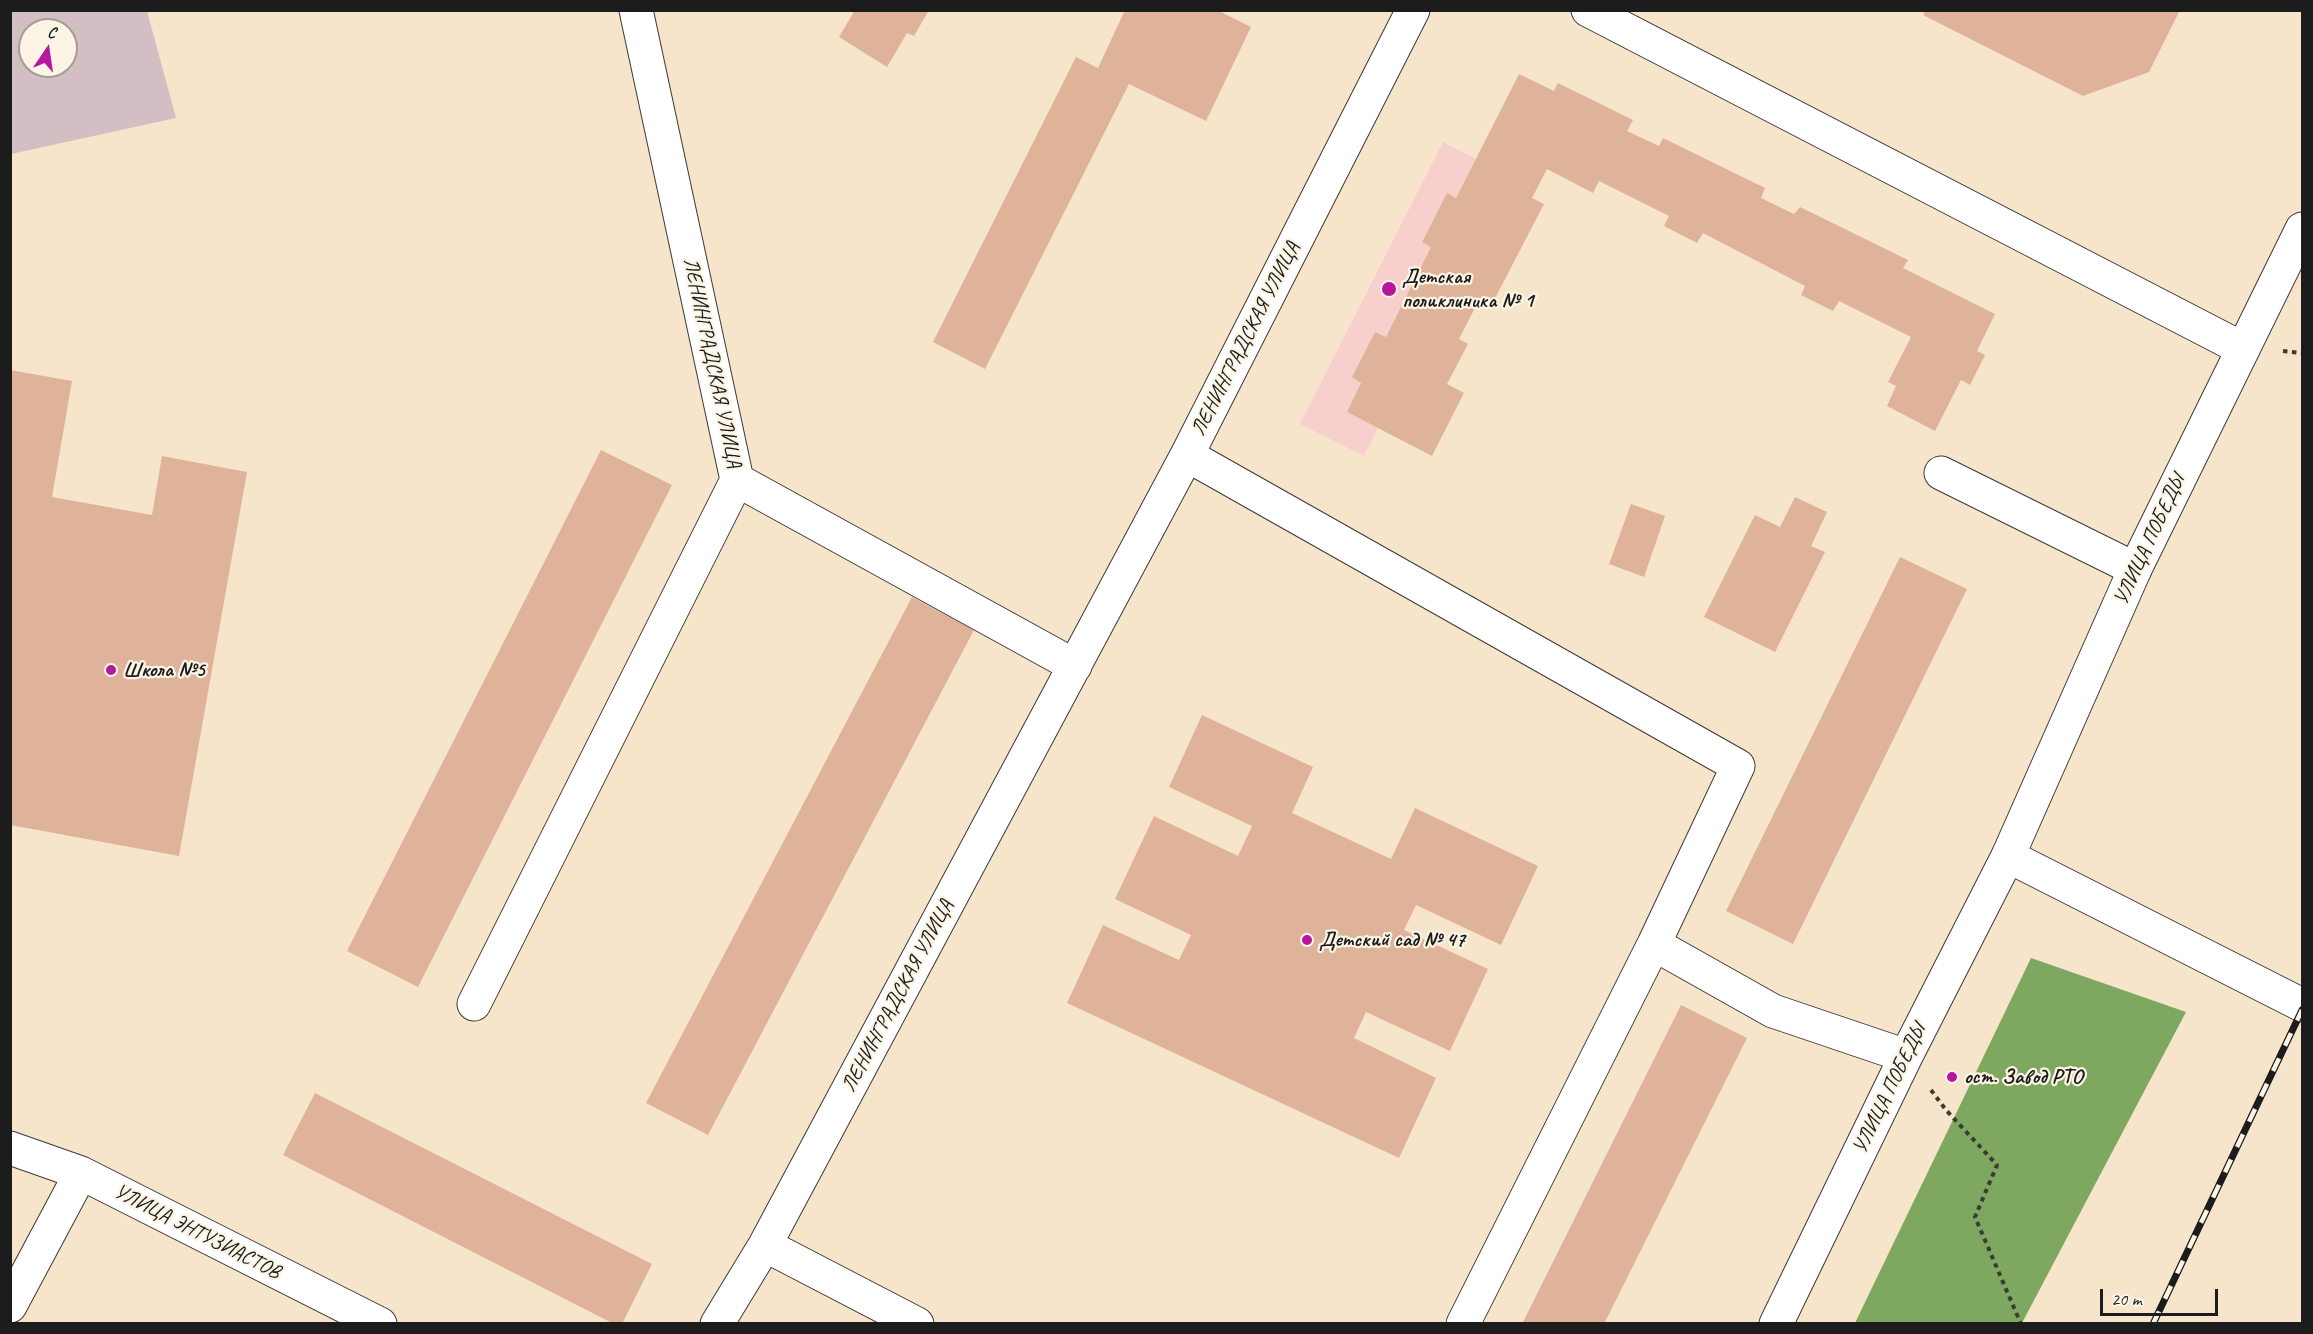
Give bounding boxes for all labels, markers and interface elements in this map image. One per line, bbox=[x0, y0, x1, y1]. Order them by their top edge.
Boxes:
north arrow bbox=[18, 18, 78, 78]
text: С bbox=[46, 22, 58, 43]
street label: ЛЕНИНГРАДСКАЯ УЛИЦА bbox=[1186, 238, 1306, 440]
street label: ЛЕНИНГРАДСКАЯ УЛИЦА bbox=[677, 256, 747, 470]
place label: Детская поликлиника № 1 bbox=[1402, 264, 1533, 314]
marker: Детская поликлиника № 1 bbox=[1380, 280, 1398, 298]
street label: УЛИЦА ПОБЕДЫ bbox=[2109, 471, 2191, 609]
place label: Школа №5 bbox=[123, 657, 205, 683]
marker: Школа №5 bbox=[104, 663, 118, 677]
street label: ЛЕНИНГРАДСКАЯ УЛИЦА bbox=[837, 896, 959, 1096]
place label: Детский сад № 47 bbox=[1319, 927, 1465, 953]
marker: Детский сад № 47 bbox=[1300, 933, 1314, 947]
street label: УЛИЦА ПОБЕДЫ bbox=[1848, 1020, 1932, 1158]
place label: ост. Завод РТО bbox=[1964, 1064, 2082, 1090]
marker: ост. Завод РТО bbox=[1945, 1070, 1959, 1084]
street label: УЛИЦА ЭНТУЗИАСТОВ bbox=[110, 1179, 284, 1285]
scale bar bbox=[2103, 1277, 2222, 1315]
text: 20 m bbox=[2111, 1288, 2142, 1310]

